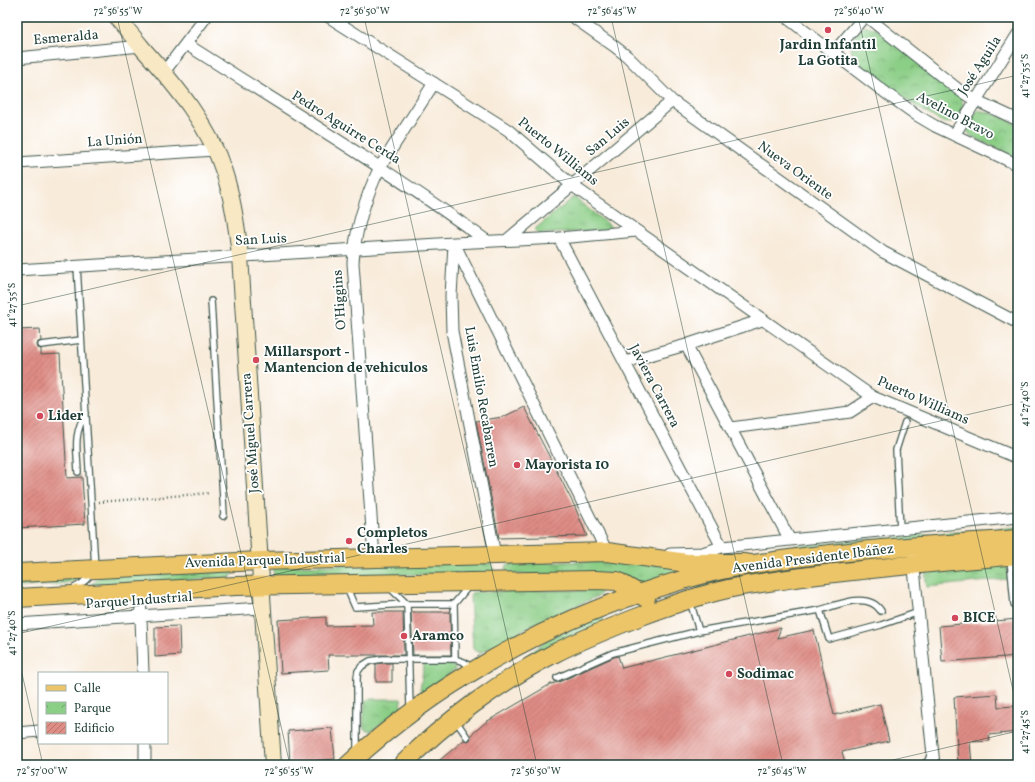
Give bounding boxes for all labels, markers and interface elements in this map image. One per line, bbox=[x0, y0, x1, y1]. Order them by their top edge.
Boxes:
text: 72°56'55"W bbox=[94, 4, 143, 18]
text: 72°56'50"W bbox=[340, 4, 390, 18]
text: 72°56'45"W bbox=[587, 4, 637, 18]
text: 72°56'40"W bbox=[834, 4, 884, 18]
marker: Jardin Infantil La Gotita bbox=[823, 25, 833, 35]
street label: Esmeralda bbox=[33, 26, 99, 50]
street label: José Aguila bbox=[954, 32, 1006, 100]
place label: Jardin Infantil La Gotita bbox=[779, 36, 877, 71]
text: 41°27'35"S bbox=[1018, 54, 1032, 98]
street label: Pedro Aguirre Cerda bbox=[288, 87, 404, 169]
street label: Avelino Bravo bbox=[913, 87, 997, 145]
street label: Puerto Williams bbox=[514, 113, 602, 191]
street label: San Luis bbox=[582, 113, 634, 161]
street label: La Unión bbox=[87, 130, 143, 152]
street label: Nueva Oriente bbox=[754, 137, 837, 205]
street label: San Luis bbox=[235, 229, 287, 251]
street label: O'Higgins bbox=[328, 269, 352, 331]
text: 41°27'35"S bbox=[5, 283, 19, 327]
street label: Luis Emilio Recabarren bbox=[459, 325, 503, 469]
street label: Javiera Carrera bbox=[624, 341, 684, 431]
place label: Millarsport - Mantencion de vehiculos bbox=[264, 343, 428, 378]
marker: Millarsport - Mantencion de vehiculos bbox=[251, 355, 261, 365]
street label: José Miguel Carrera bbox=[237, 372, 265, 494]
street label: Puerto Williams bbox=[874, 372, 972, 430]
text: 41°27'40"S bbox=[1018, 381, 1032, 427]
place label: Lider bbox=[48, 407, 84, 426]
marker: Lider bbox=[35, 411, 45, 421]
place label: Mayorista 10 bbox=[525, 456, 610, 475]
marker: Mayorista 10 bbox=[512, 460, 522, 470]
place label: Completos Charles bbox=[357, 524, 428, 559]
marker: Completos Charles bbox=[344, 536, 354, 546]
street label: Avenida Presidente Ibáñez bbox=[731, 540, 895, 578]
street label: Avenida Parque Industrial bbox=[185, 549, 345, 573]
street label: Parque Industrial bbox=[85, 588, 193, 614]
place label: BICE bbox=[963, 609, 996, 628]
text: 41°27'40"S bbox=[5, 610, 19, 656]
marker: BICE bbox=[950, 613, 960, 623]
place label: Aramco bbox=[412, 627, 464, 646]
marker: Aramco bbox=[399, 631, 409, 641]
place label: Sodimac bbox=[737, 665, 794, 684]
marker: Sodimac bbox=[724, 669, 734, 679]
legend bbox=[38, 672, 168, 744]
text: Calle bbox=[74, 681, 101, 697]
text: Parque bbox=[74, 701, 111, 717]
text: 41°27'45"S bbox=[1018, 710, 1032, 754]
text: Edificio bbox=[74, 721, 114, 737]
text: 72°57'00"W bbox=[17, 764, 67, 778]
text: 72°56'55"W bbox=[265, 764, 314, 778]
text: 72°56'50"W bbox=[511, 764, 561, 778]
text: 72°56'45"W bbox=[757, 764, 807, 778]

